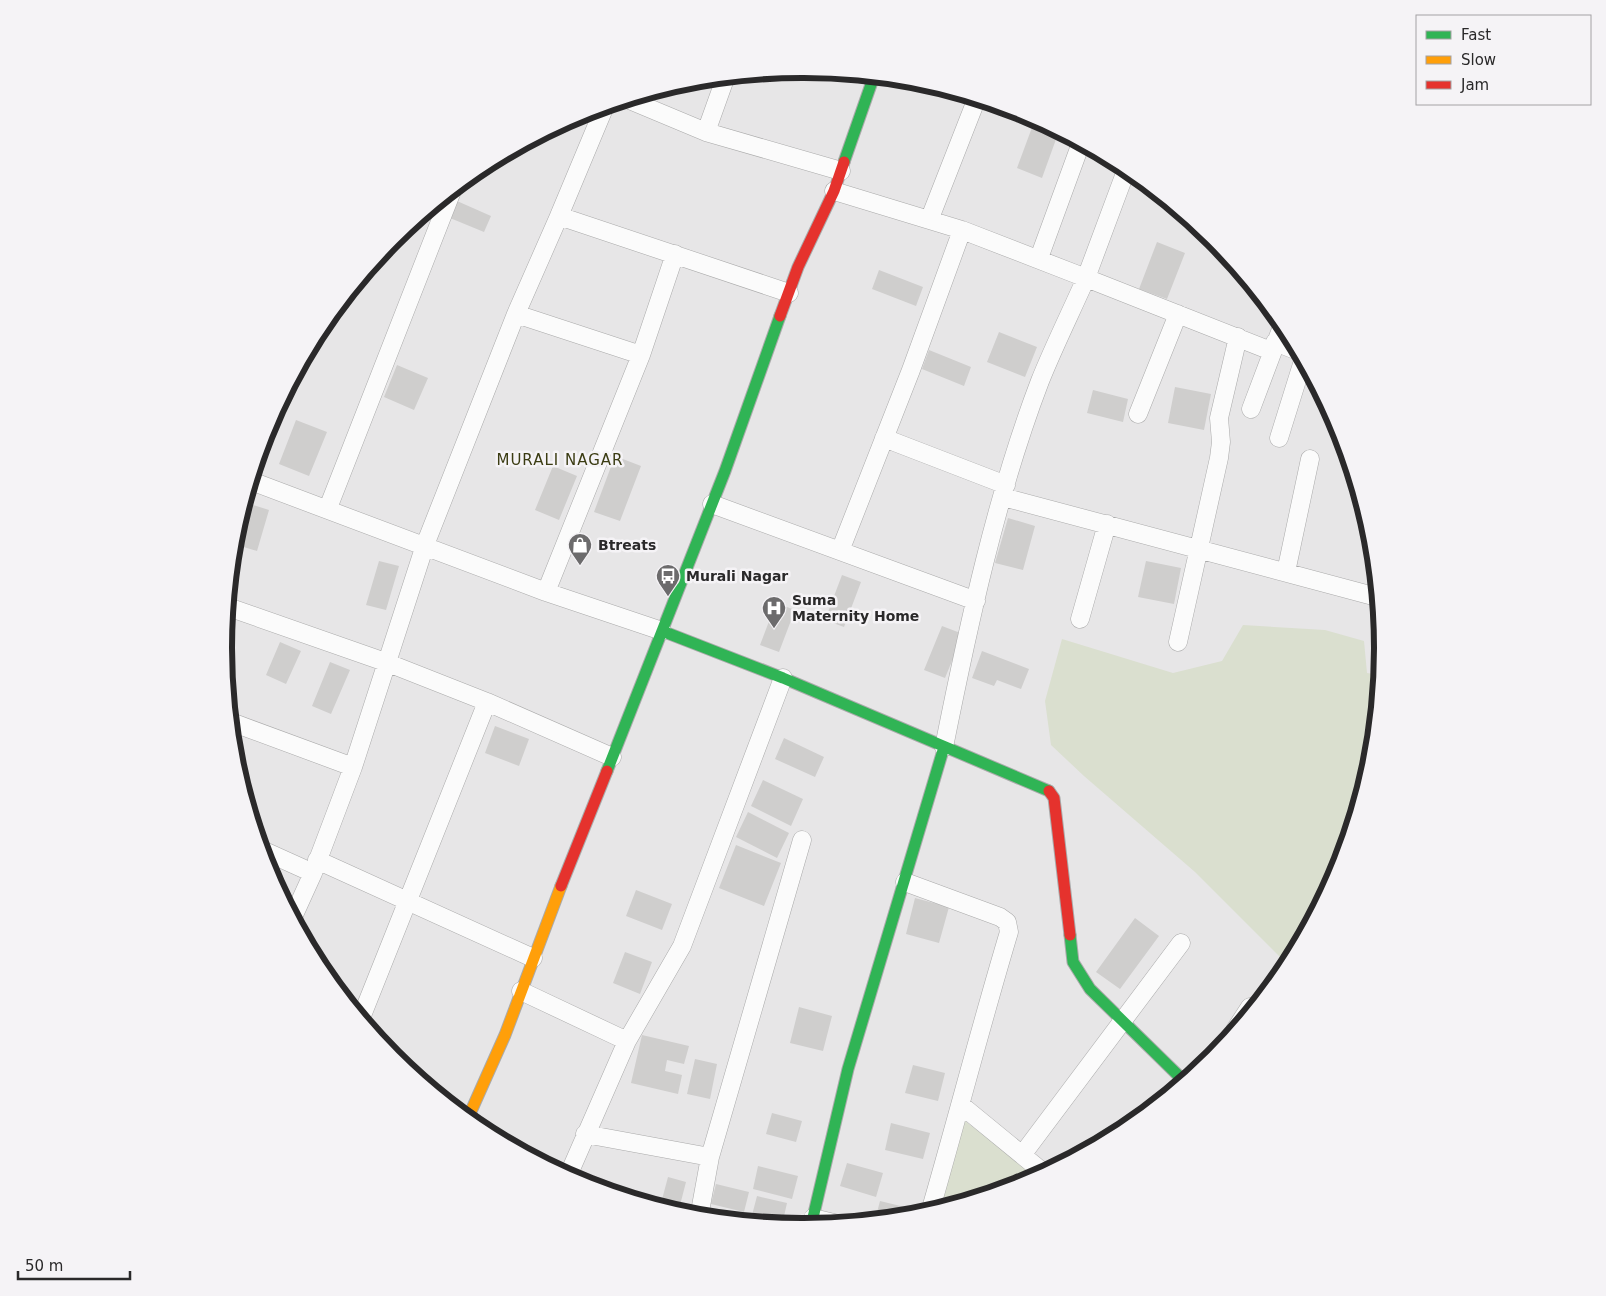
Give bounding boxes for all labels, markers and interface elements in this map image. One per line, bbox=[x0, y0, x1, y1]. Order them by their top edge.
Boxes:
legend bbox=[1416, 15, 1591, 105]
text: Fast bbox=[1461, 26, 1491, 44]
text: Slow bbox=[1461, 51, 1496, 69]
text: Jam bbox=[1460, 76, 1489, 94]
district label: MURALI NAGAR bbox=[496, 451, 624, 469]
shop icon: Btreats bbox=[567, 532, 593, 566]
place label: Btreats bbox=[598, 537, 656, 553]
bus stop icon: Murali Nagar bbox=[655, 563, 681, 597]
place label: Murali Nagar bbox=[686, 568, 788, 584]
place label: Suma Maternity Home bbox=[792, 592, 919, 624]
hospital icon: Suma Maternity Home bbox=[761, 595, 787, 629]
scale bar bbox=[18, 1248, 130, 1280]
text: 50 m bbox=[25, 1257, 63, 1275]

